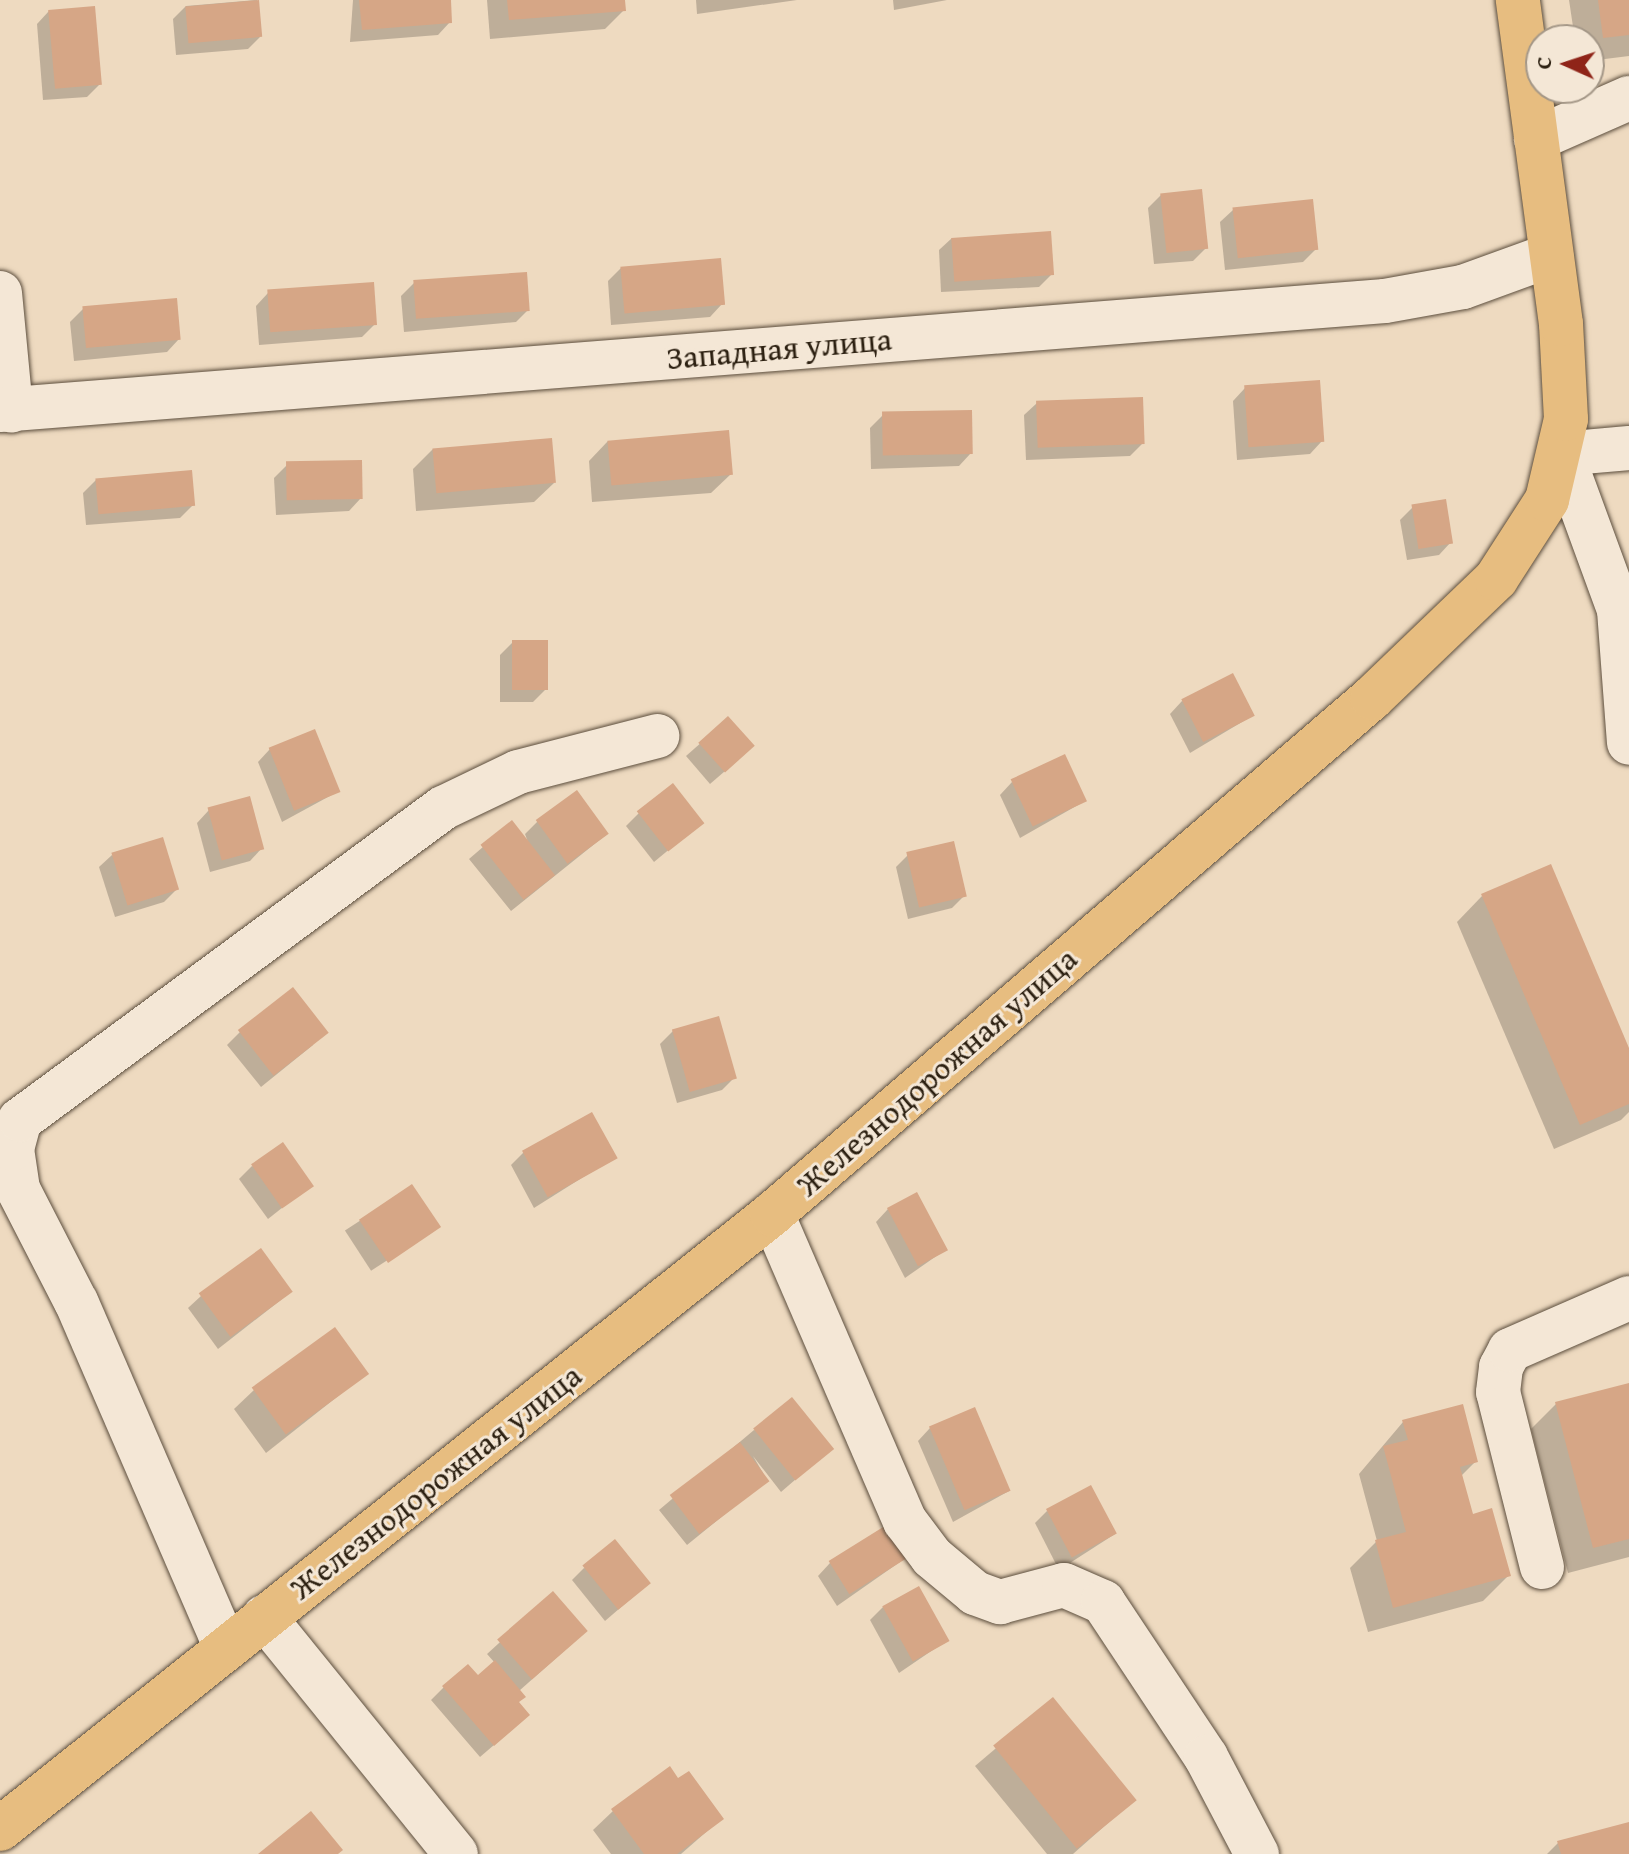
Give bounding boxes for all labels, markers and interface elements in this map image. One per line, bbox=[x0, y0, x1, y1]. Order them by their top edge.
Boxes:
north arrow bbox=[1525, 24, 1605, 104]
text: С bbox=[1527, 56, 1559, 70]
street label: Западная улица bbox=[665, 320, 893, 378]
street label: Железнодорожная улица bbox=[789, 940, 1085, 1204]
street label: Железнодорожная улица bbox=[283, 1356, 589, 1608]

